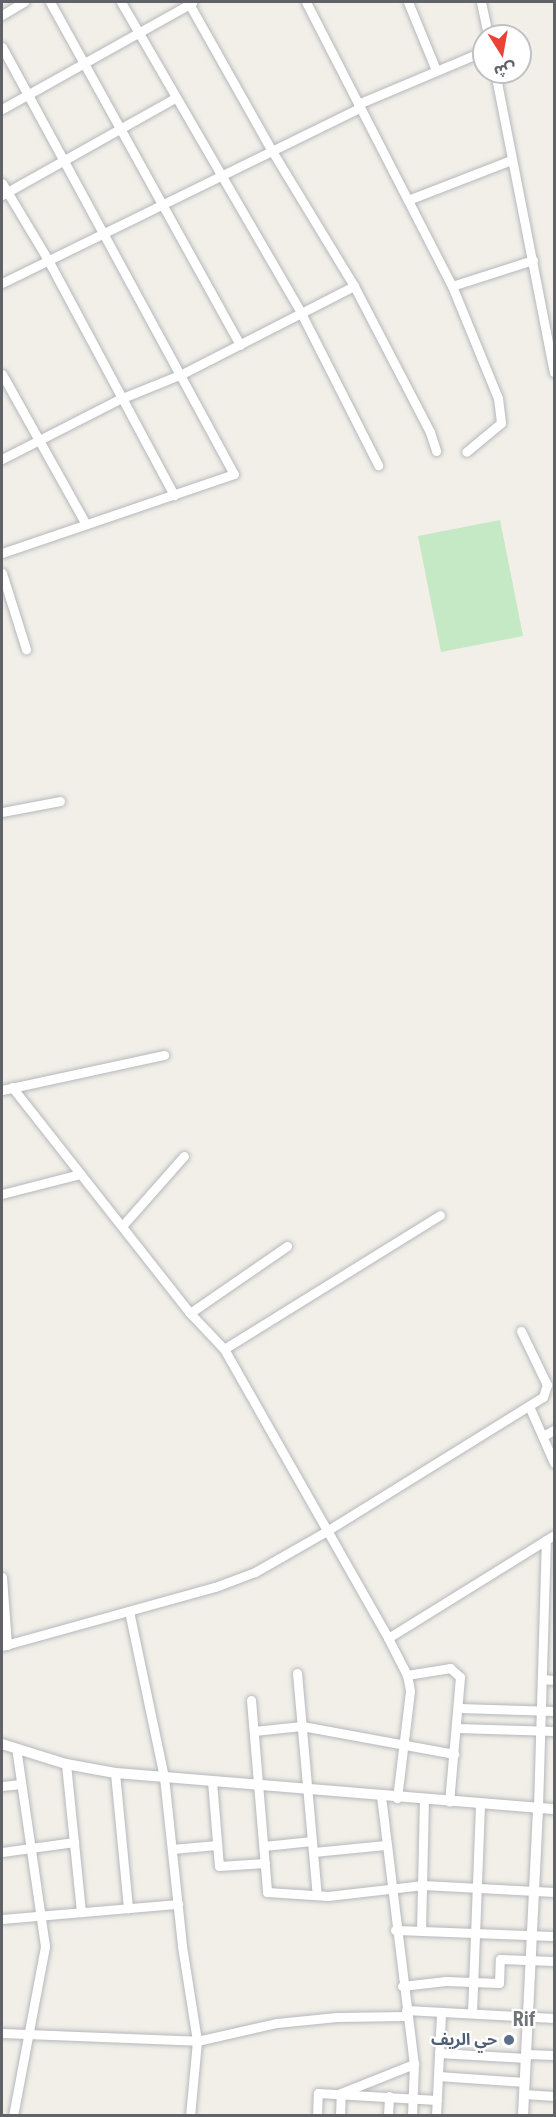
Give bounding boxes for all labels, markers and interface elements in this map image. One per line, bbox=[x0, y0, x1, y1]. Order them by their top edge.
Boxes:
north arrow bbox=[472, 24, 532, 84]
text: ش bbox=[493, 59, 518, 82]
district label: Rif bbox=[513, 2007, 535, 2031]
place label: حي الريف bbox=[431, 2030, 497, 2050]
marker: حي الريف bbox=[502, 2033, 516, 2047]

